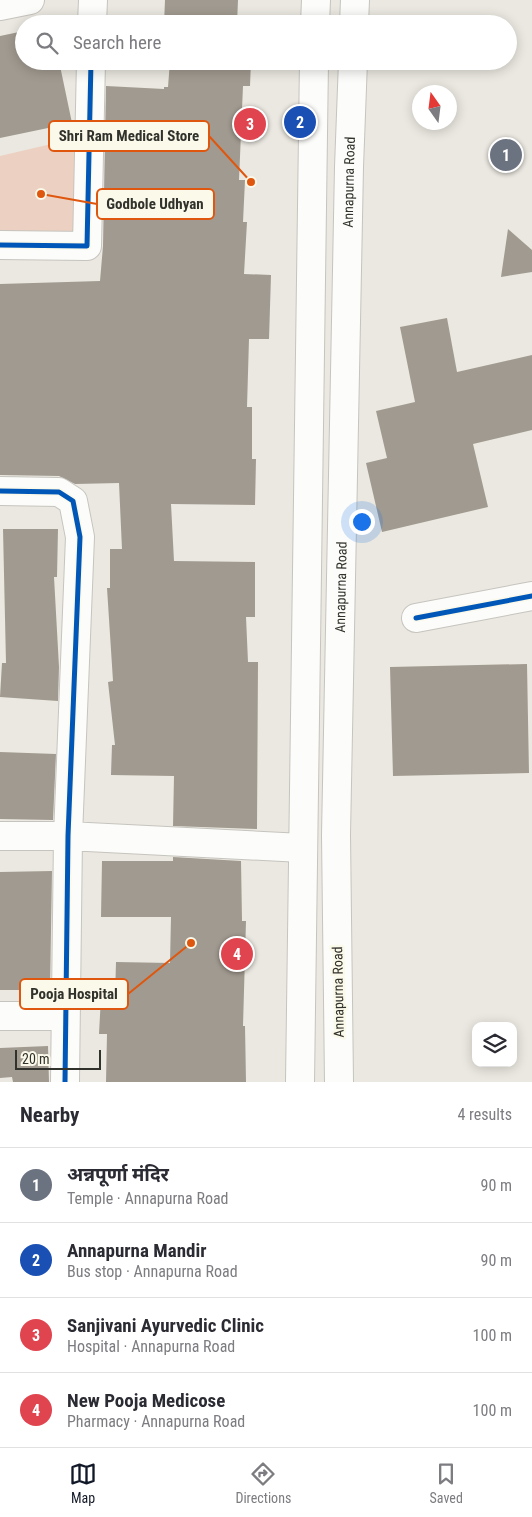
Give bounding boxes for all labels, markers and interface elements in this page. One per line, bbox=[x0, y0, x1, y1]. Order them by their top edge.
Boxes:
search box bbox=[15, 15, 517, 70]
icon: search bbox=[33, 29, 61, 57]
text: Search here bbox=[73, 31, 161, 54]
north arrow bbox=[412, 85, 457, 130]
pin: 2 bbox=[284, 103, 316, 141]
pin: 3 bbox=[234, 105, 266, 143]
callout: Shri Ram Medical Store bbox=[49, 121, 209, 151]
text: Shri Ram Medical Store bbox=[59, 127, 199, 145]
street label: Annapurna Road bbox=[340, 136, 358, 228]
pin: 1 bbox=[490, 136, 522, 174]
callout: Godbole Udhyan bbox=[97, 189, 214, 219]
text: Godbole Udhyan bbox=[106, 195, 204, 213]
your location bbox=[349, 509, 375, 535]
street label: Annapurna Road bbox=[332, 541, 350, 633]
pin: 4 bbox=[221, 935, 253, 973]
street label: Annapurna Road bbox=[329, 946, 347, 1038]
callout: Pooja Hospital bbox=[20, 979, 128, 1009]
text: Pooja Hospital bbox=[30, 985, 118, 1003]
map controls bbox=[472, 1022, 517, 1067]
button: layers bbox=[472, 1022, 517, 1067]
scale bar bbox=[15, 1047, 101, 1070]
text: 20 m bbox=[22, 1051, 50, 1067]
text: Nearby bbox=[20, 1103, 79, 1127]
text: 4 results bbox=[457, 1105, 512, 1124]
text: अन्नपूर्णा मंदिर bbox=[67, 1163, 169, 1186]
text: 1 bbox=[32, 1176, 40, 1195]
text: 90 m bbox=[480, 1176, 512, 1195]
text: Temple · Annapurna Road bbox=[67, 1189, 229, 1208]
text: Annapurna Mandir bbox=[67, 1239, 207, 1262]
text: 2 bbox=[32, 1251, 40, 1270]
text: 90 m bbox=[480, 1251, 512, 1270]
text: Bus stop · Annapurna Road bbox=[67, 1262, 238, 1281]
text: Sanjivani Ayurvedic Clinic bbox=[67, 1314, 264, 1337]
text: 3 bbox=[32, 1326, 40, 1345]
text: 100 m bbox=[473, 1326, 512, 1345]
text: Hospital · Annapurna Road bbox=[67, 1337, 235, 1356]
text: New Pooja Medicose bbox=[67, 1389, 225, 1412]
text: 4 bbox=[32, 1401, 40, 1420]
text: 100 m bbox=[473, 1401, 512, 1420]
text: Pharmacy · Annapurna Road bbox=[67, 1412, 245, 1431]
tab: Map bbox=[69, 1460, 97, 1506]
tab: Directions bbox=[235, 1460, 291, 1506]
tab: Saved bbox=[430, 1460, 463, 1506]

